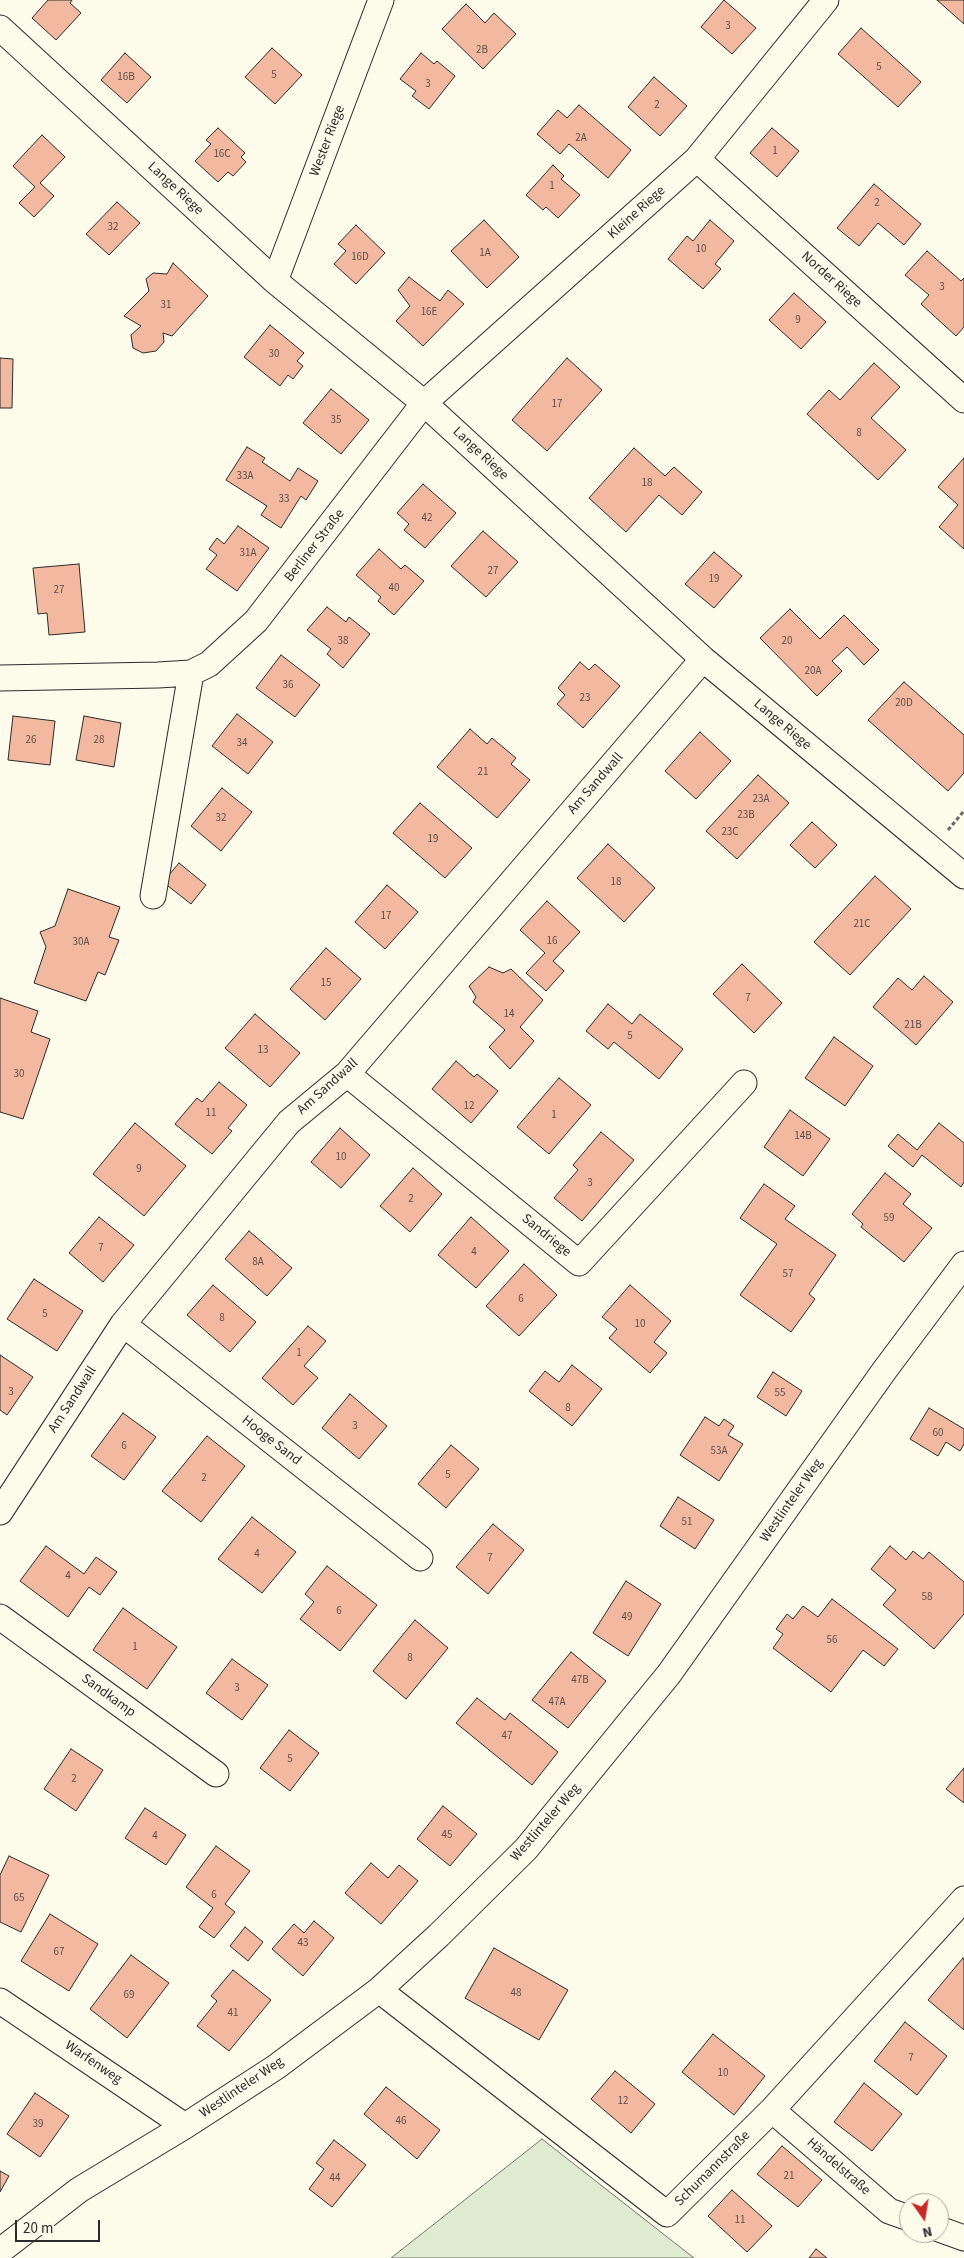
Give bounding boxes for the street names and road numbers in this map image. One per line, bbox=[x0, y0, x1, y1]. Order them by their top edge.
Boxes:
street label: Wester Riege bbox=[307, 103, 349, 179]
street label: Lange Riege bbox=[144, 159, 206, 219]
street label: Kleine Riege bbox=[605, 183, 669, 243]
street label: Norder Riege bbox=[797, 248, 865, 312]
street label: Lange Riege bbox=[449, 424, 511, 484]
street label: Berliner Straße bbox=[281, 506, 349, 586]
street label: Lange Riege bbox=[750, 696, 814, 754]
street label: Am Sandwall bbox=[565, 750, 627, 818]
street label: Am Sandwall bbox=[294, 1055, 362, 1119]
street label: Sandriege bbox=[518, 1211, 574, 1261]
street label: Am Sandwall bbox=[45, 1364, 101, 1436]
street label: Hooge Sand bbox=[238, 1413, 304, 1469]
street label: Westlinteler Weg bbox=[757, 1456, 827, 1546]
street label: Sandkamp bbox=[78, 1671, 138, 1721]
street label: Westlinteler Weg bbox=[508, 1781, 584, 1865]
street label: Warfenweg bbox=[61, 2038, 125, 2088]
street label: Westlinteler Weg bbox=[197, 2054, 287, 2122]
street label: Schumannstraße bbox=[672, 2128, 754, 2210]
street label: Händelstraße bbox=[803, 2135, 873, 2199]

